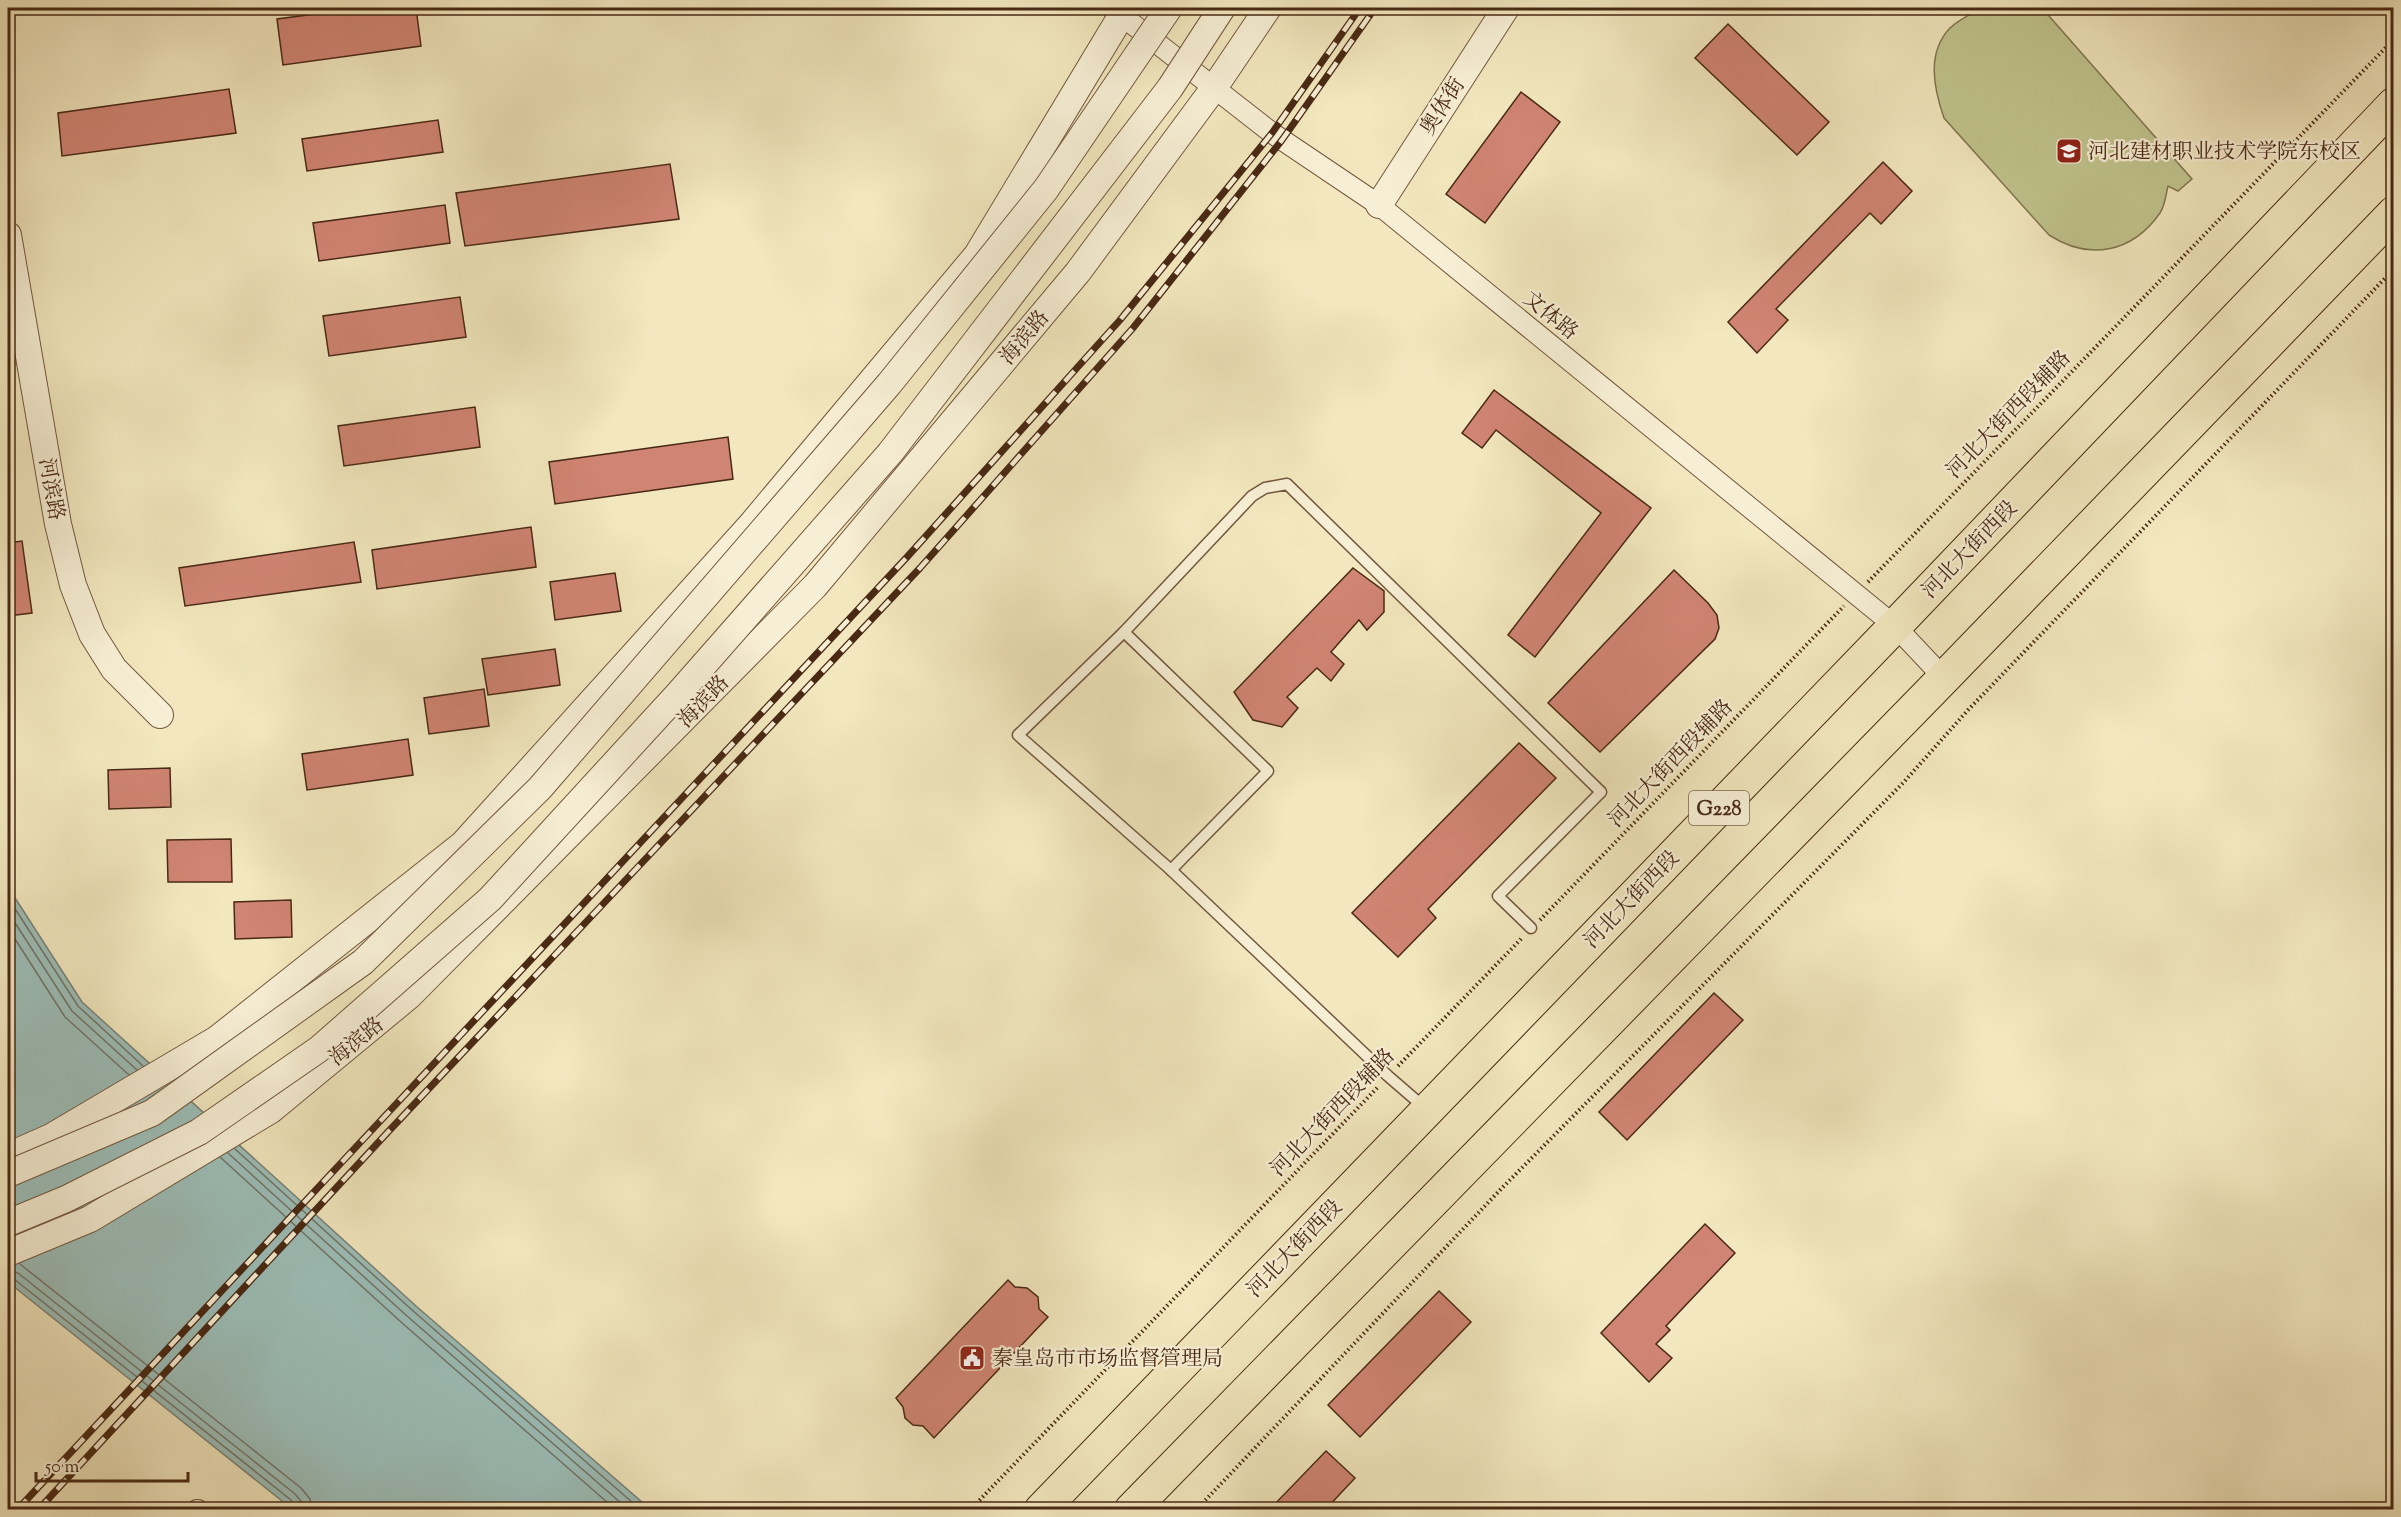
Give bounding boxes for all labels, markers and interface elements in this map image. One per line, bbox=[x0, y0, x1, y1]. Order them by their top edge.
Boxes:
street label: 奥体街 bbox=[1414, 73, 1473, 142]
school or university icon: 河北建材职业技术学院东校区 bbox=[2054, 136, 2084, 166]
place label: 河北建材职业技术学院东校区 bbox=[2088, 138, 2361, 168]
street label: 文体路 bbox=[1516, 285, 1584, 348]
street label: 海滨路 bbox=[994, 305, 1057, 372]
street label: 河北大街西段辅路 bbox=[1940, 345, 2079, 486]
street label: 河滨路 bbox=[30, 456, 70, 523]
street label: 河北大街西段 bbox=[1916, 495, 2025, 606]
street label: 海滨路 bbox=[672, 669, 737, 735]
street label: 河北大街西段辅路 bbox=[1602, 694, 1741, 835]
road number: G228 bbox=[1689, 791, 1749, 825]
street label: 河北大街西段 bbox=[1578, 845, 1687, 956]
street label: 海滨路 bbox=[323, 1011, 391, 1074]
street label: 河北大街西段辅路 bbox=[1264, 1043, 1403, 1184]
street label: 河北大街西段 bbox=[1241, 1194, 1350, 1305]
public building icon: 秦皇岛市市场监督管理局 bbox=[957, 1343, 987, 1373]
place label: 秦皇岛市市场监督管理局 bbox=[992, 1345, 1223, 1375]
scale bar bbox=[36, 1445, 188, 1483]
text: 50 m bbox=[44, 1455, 80, 1481]

